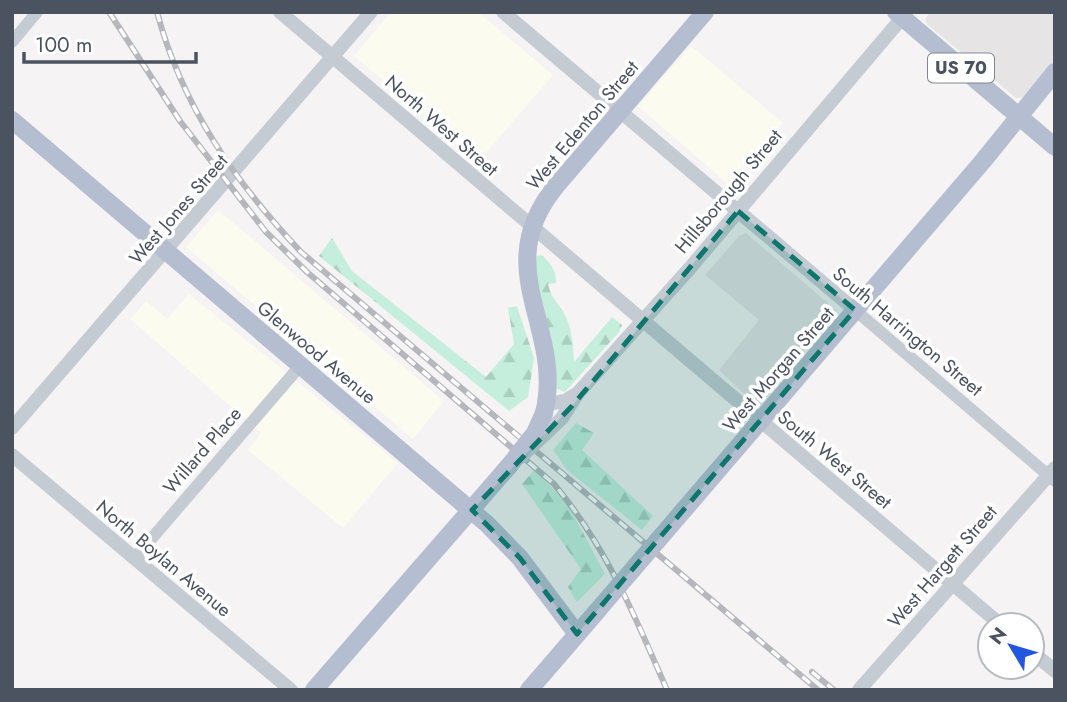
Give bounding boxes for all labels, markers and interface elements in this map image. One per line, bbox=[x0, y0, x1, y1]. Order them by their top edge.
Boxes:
scale bar bbox=[24, 21, 196, 65]
text: 100 m bbox=[35, 30, 92, 60]
street label: West Edenton Street bbox=[520, 54, 645, 196]
road number: US 70 bbox=[928, 54, 994, 82]
street label: North West Street bbox=[379, 69, 505, 182]
street label: Hillsborough Street bbox=[668, 123, 789, 259]
street label: West Jones Street bbox=[123, 148, 234, 270]
street label: South Harrington Street bbox=[827, 260, 989, 403]
street label: Glenwood Avenue bbox=[251, 295, 382, 410]
street label: West Morgan Street bbox=[716, 301, 841, 438]
street label: Willard Place bbox=[157, 401, 248, 500]
street label: South West Street bbox=[772, 404, 898, 515]
street label: North Boylan Avenue bbox=[90, 494, 237, 623]
street label: West Hargett Street bbox=[881, 499, 1004, 634]
north arrow bbox=[976, 611, 1046, 681]
text: N bbox=[983, 622, 1013, 650]

